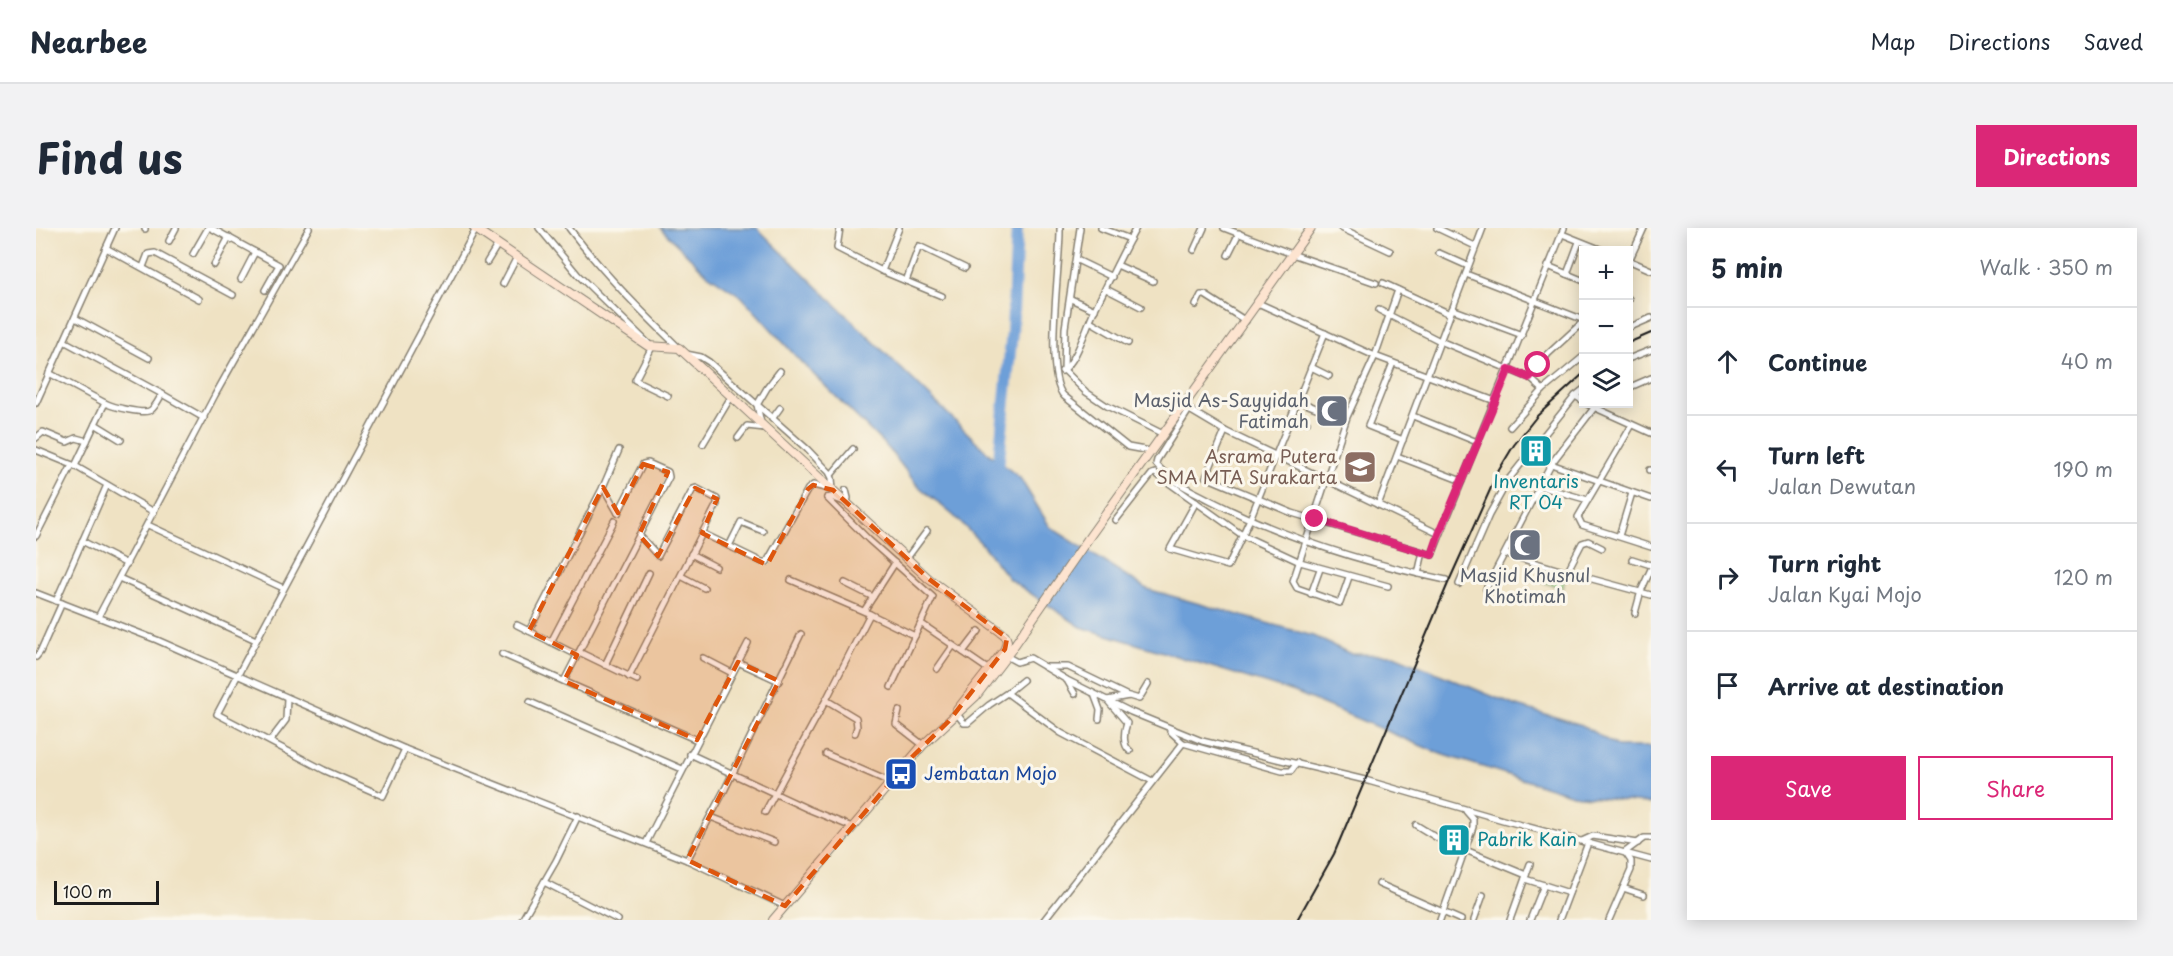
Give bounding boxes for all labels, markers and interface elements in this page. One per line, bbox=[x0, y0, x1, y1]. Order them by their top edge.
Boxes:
text: Nearbee bbox=[30, 20, 147, 63]
text: Map bbox=[1870, 25, 1915, 57]
text: Directions bbox=[1948, 25, 2050, 57]
text: Saved bbox=[2083, 25, 2143, 57]
text: Find us bbox=[36, 125, 183, 188]
button: Directions bbox=[1976, 125, 2137, 187]
map controls bbox=[1579, 246, 1633, 408]
button: + bbox=[1579, 246, 1633, 300]
text: 5 min bbox=[1711, 248, 1783, 287]
text: Walk · 350 m bbox=[1980, 252, 2113, 282]
button: − bbox=[1579, 300, 1633, 354]
icon: ahead bbox=[1711, 345, 1744, 378]
text: Continue bbox=[1768, 345, 1867, 378]
text: 40 m bbox=[2061, 346, 2113, 376]
route start bbox=[1524, 351, 1550, 377]
button: layers bbox=[1579, 354, 1633, 408]
place label: Masjid As-Sayyidah Fatimah bbox=[1134, 386, 1309, 434]
mosque icon: Masjid As-Sayyidah Fatimah bbox=[1314, 393, 1350, 429]
building icon: Inventaris RT 04 bbox=[1518, 433, 1554, 469]
text: Turn left bbox=[1768, 438, 1865, 471]
place label: Asrama Putera SMA MTA Surakarta bbox=[1156, 442, 1338, 490]
school or university icon: Asrama Putera SMA MTA Surakarta bbox=[1342, 449, 1378, 485]
icon: left bbox=[1711, 453, 1744, 486]
text: 190 m bbox=[2054, 454, 2113, 484]
place label: Inventaris RT 04 bbox=[1493, 467, 1579, 515]
text: Jalan Dewutan bbox=[1768, 471, 1916, 501]
route end bbox=[1301, 505, 1327, 531]
mosque icon: Masjid Khusnul Khotimah bbox=[1507, 527, 1543, 563]
text: Turn right bbox=[1768, 546, 1881, 579]
place label: Masjid Khusnul Khotimah bbox=[1460, 561, 1590, 609]
icon: right bbox=[1711, 561, 1744, 594]
text: 120 m bbox=[2054, 562, 2113, 592]
text: Jalan Kyai Mojo bbox=[1768, 579, 1922, 609]
icon: arrive bbox=[1711, 669, 1744, 702]
text: Arrive at destination bbox=[1768, 669, 2004, 702]
bus stop icon: Jembatan Mojo bbox=[883, 756, 919, 792]
button: Save bbox=[1711, 756, 1906, 820]
button: Share bbox=[1918, 756, 2113, 820]
place label: Jembatan Mojo bbox=[924, 759, 1057, 786]
building icon: Pabrik Kain bbox=[1436, 822, 1472, 858]
place label: Pabrik Kain bbox=[1477, 825, 1577, 852]
scale bar bbox=[54, 878, 159, 906]
text: 100 m bbox=[63, 879, 112, 903]

